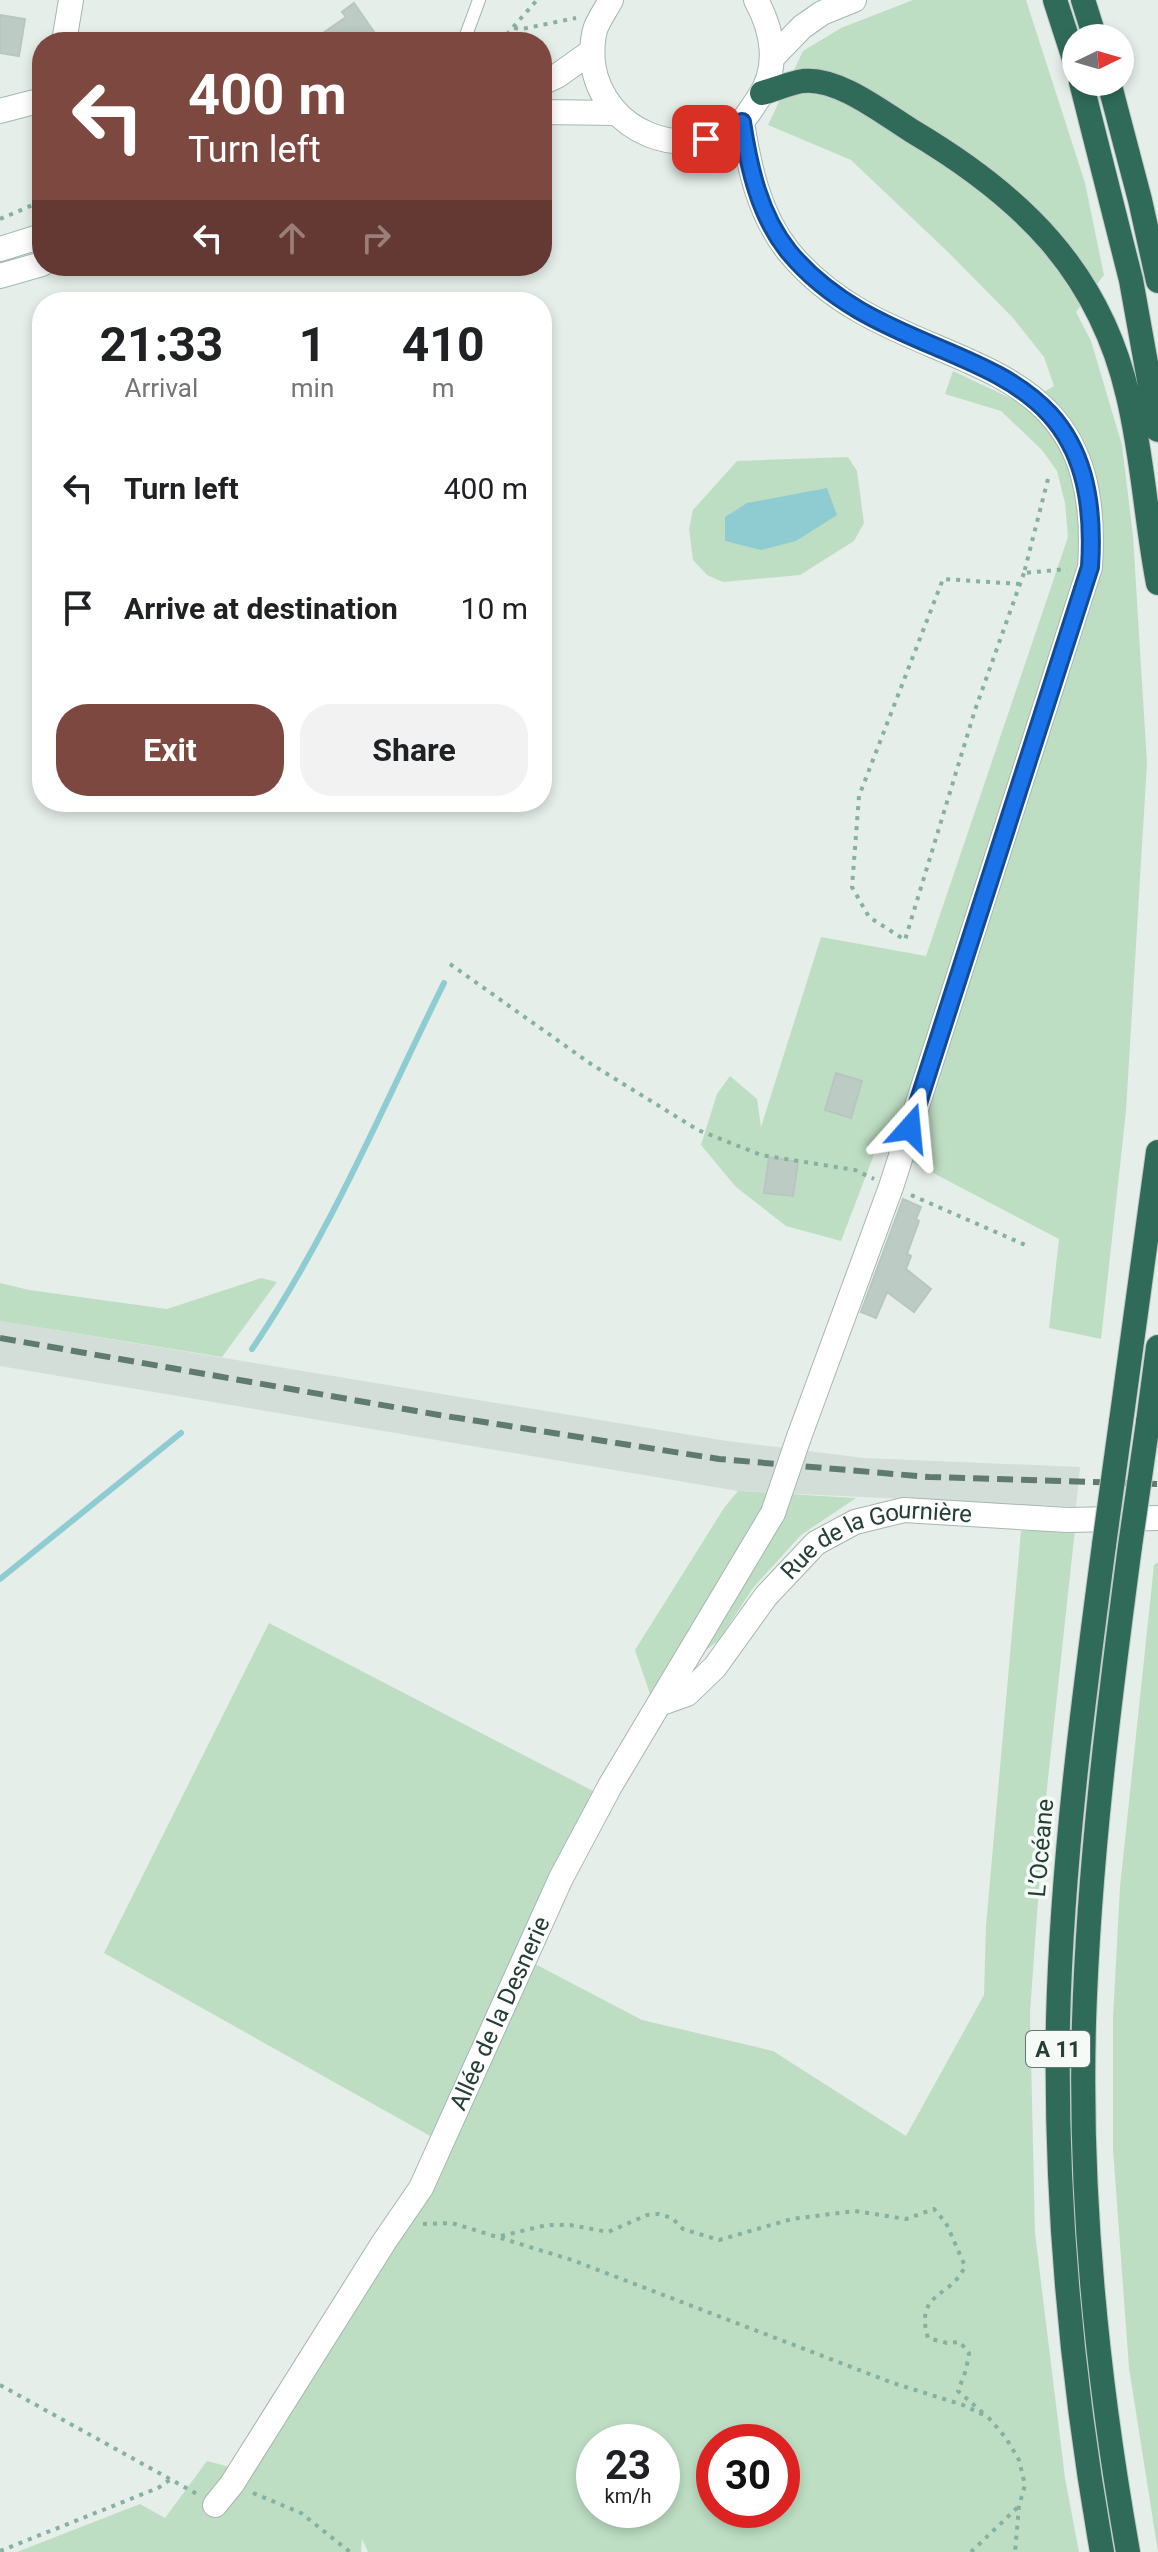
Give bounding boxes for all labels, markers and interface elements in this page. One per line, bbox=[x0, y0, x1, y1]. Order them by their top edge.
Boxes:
north arrow bbox=[1062, 24, 1134, 96]
map controls bbox=[1062, 24, 1134, 96]
text: 400 m bbox=[188, 62, 347, 128]
icon: left bbox=[56, 64, 160, 168]
pin bbox=[672, 105, 740, 173]
icon: arrive bbox=[684, 117, 728, 161]
text: Turn left bbox=[188, 129, 321, 171]
icon: left bbox=[186, 216, 230, 260]
icon: ahead bbox=[270, 216, 314, 260]
icon: right bbox=[354, 216, 398, 260]
text: 21:33 bbox=[100, 316, 223, 373]
text: 1 bbox=[299, 316, 326, 373]
text: 410 bbox=[402, 316, 484, 373]
text: Arrival bbox=[125, 373, 198, 403]
text: min bbox=[291, 373, 334, 403]
text: m bbox=[432, 373, 455, 403]
icon: left bbox=[56, 466, 100, 510]
text: Turn left bbox=[124, 471, 239, 506]
text: 400 m bbox=[444, 471, 528, 506]
icon: arrive bbox=[56, 586, 100, 630]
text: Arrive at destination bbox=[124, 591, 398, 626]
text: 10 m bbox=[461, 591, 528, 626]
button: Exit bbox=[56, 704, 284, 796]
button: Share bbox=[300, 704, 528, 796]
position arrow bbox=[868, 1086, 952, 1170]
street label: Rue de la Gournière bbox=[775, 1496, 973, 1585]
street label: L’Océane bbox=[1023, 1798, 1059, 1898]
street label: Allée de la Desnerie bbox=[444, 1912, 556, 2114]
road number: A 11 bbox=[1026, 2031, 1090, 2067]
speed limit sign: 30 bbox=[696, 2424, 800, 2528]
text: 23 bbox=[605, 2442, 651, 2489]
text: km/h bbox=[605, 2484, 651, 2508]

